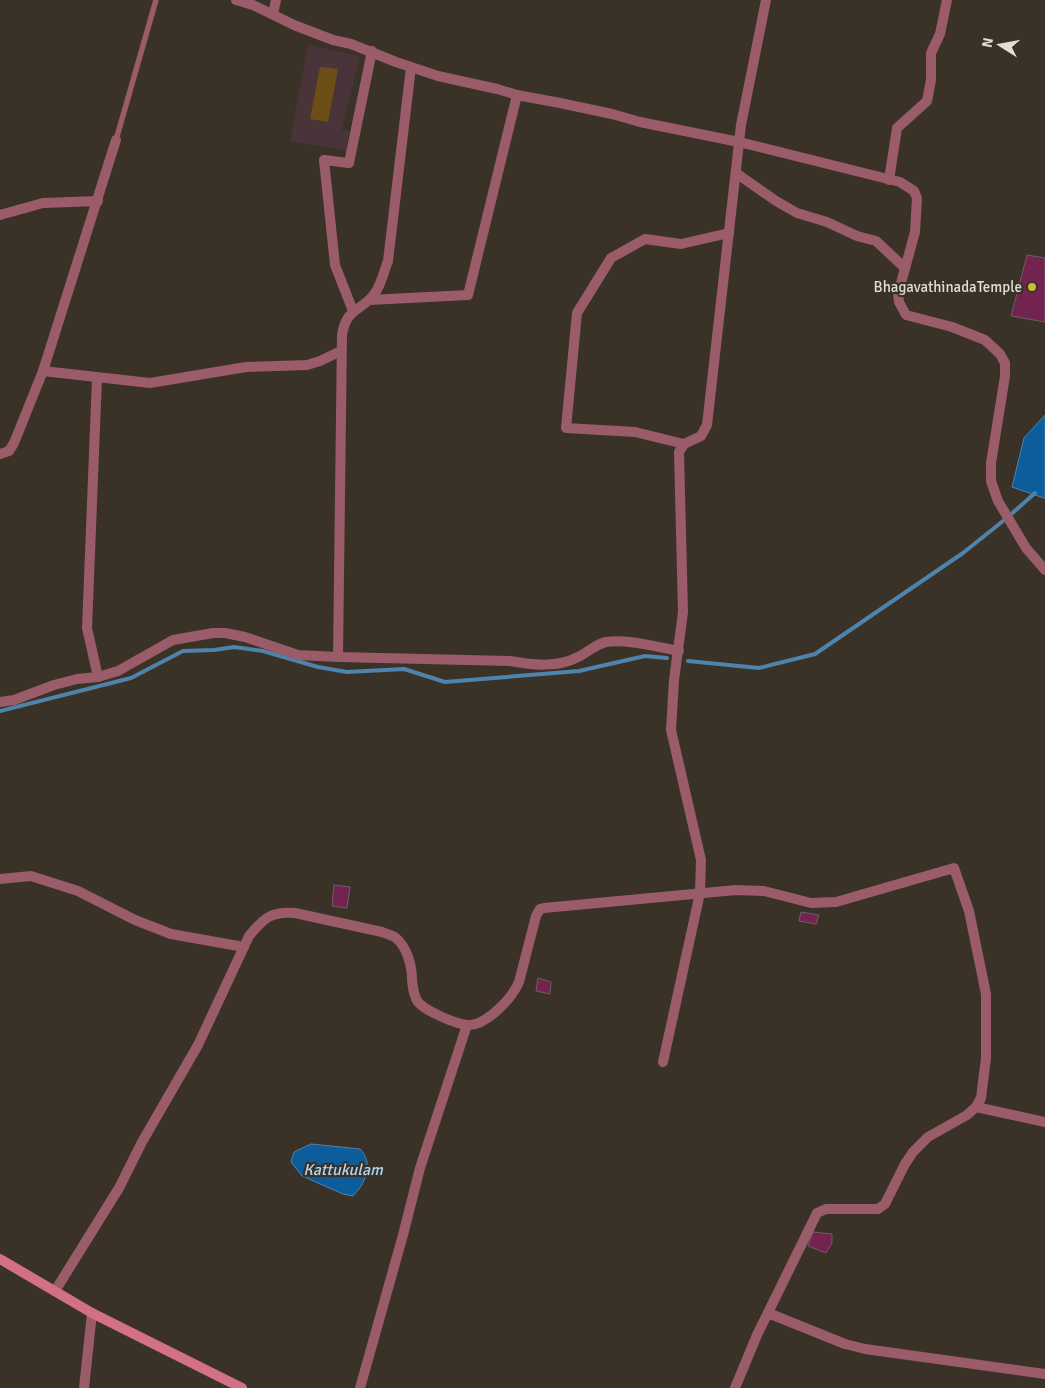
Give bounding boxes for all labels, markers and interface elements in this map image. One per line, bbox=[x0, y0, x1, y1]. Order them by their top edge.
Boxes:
north arrow bbox=[975, 20, 1025, 70]
text: N bbox=[978, 36, 997, 49]
place label: BhagavathinadaTemple bbox=[874, 278, 1022, 296]
marker: BhagavathinadaTemple bbox=[1026, 281, 1038, 293]
water label: Kattukulam bbox=[303, 1160, 384, 1180]

